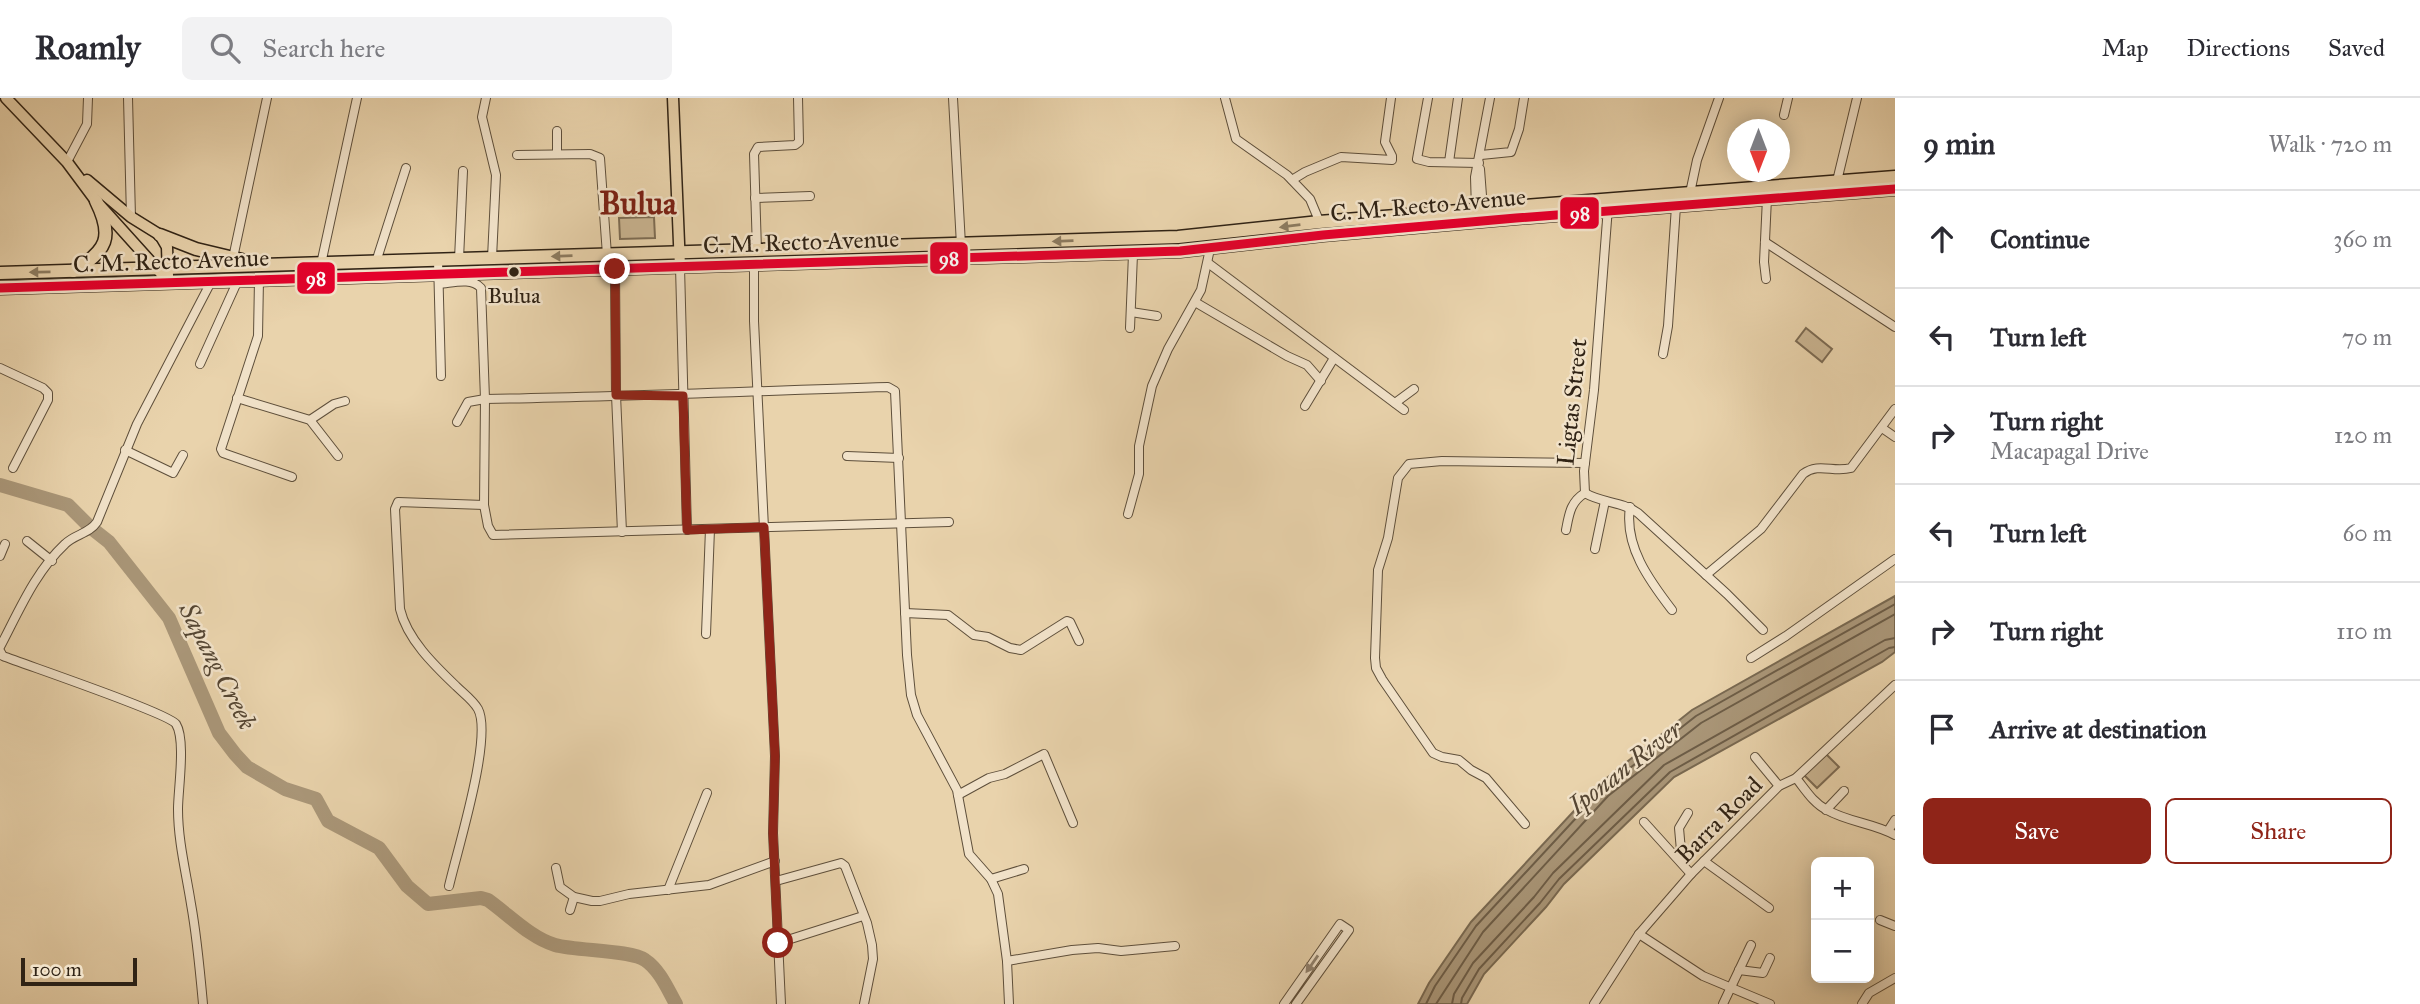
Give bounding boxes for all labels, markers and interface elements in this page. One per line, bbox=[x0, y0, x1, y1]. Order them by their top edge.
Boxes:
search box bbox=[182, 17, 672, 80]
text: Roamly bbox=[35, 28, 140, 68]
icon: search bbox=[206, 29, 244, 67]
text: Search here bbox=[262, 32, 385, 64]
text: Map bbox=[2102, 33, 2149, 63]
text: Directions bbox=[2187, 33, 2290, 63]
text: Saved bbox=[2328, 33, 2385, 63]
north arrow bbox=[1727, 119, 1790, 182]
text: 9 min bbox=[1923, 126, 1995, 162]
text: Walk · 720 m bbox=[2268, 130, 2392, 158]
street label: C. M. Recto Avenue bbox=[1329, 182, 1527, 228]
district label: Bulua bbox=[599, 184, 678, 223]
line badge: 98 bbox=[1559, 196, 1600, 230]
text: 98 bbox=[1570, 202, 1590, 226]
one-way arrow bbox=[1279, 220, 1301, 231]
icon: ahead bbox=[1923, 220, 1961, 258]
text: Continue bbox=[1990, 223, 2090, 255]
street label: C. M. Recto Avenue bbox=[702, 224, 900, 260]
text: 360 m bbox=[2333, 225, 2392, 253]
one-way arrow bbox=[1052, 235, 1074, 246]
line badge: 98 bbox=[929, 241, 969, 275]
street label: C. M. Recto Avenue bbox=[72, 243, 270, 279]
text: 98 bbox=[939, 247, 959, 271]
one-way arrow bbox=[551, 250, 573, 262]
route end bbox=[599, 253, 630, 284]
line badge: 98 bbox=[296, 261, 336, 295]
marker: Bulua bbox=[507, 265, 521, 279]
one-way arrow bbox=[28, 267, 50, 278]
text: 98 bbox=[306, 267, 326, 291]
place label: Bulua bbox=[487, 282, 541, 309]
icon: left bbox=[1923, 318, 1961, 356]
text: Turn left bbox=[1990, 321, 2086, 353]
text: 70 m bbox=[2342, 323, 2392, 351]
street label: Ligtas Street bbox=[1550, 336, 1594, 467]
text: Turn right bbox=[1990, 405, 2103, 437]
icon: right bbox=[1923, 416, 1961, 454]
text: 120 m bbox=[2334, 421, 2392, 449]
text: Macapagal Drive bbox=[1990, 437, 2149, 465]
icon: left bbox=[1923, 514, 1961, 552]
text: Turn left bbox=[1990, 517, 2086, 549]
text: 60 m bbox=[2343, 519, 2392, 547]
water label: Sapang Creek bbox=[171, 596, 264, 736]
icon: right bbox=[1923, 612, 1961, 650]
text: Turn right bbox=[1990, 615, 2103, 647]
text: 110 m bbox=[2336, 617, 2392, 645]
icon: arrive bbox=[1923, 710, 1961, 748]
water label: Iponan River bbox=[1561, 712, 1690, 823]
text: Arrive at destination bbox=[1990, 713, 2207, 745]
street label: Barra Road bbox=[1669, 770, 1769, 870]
button: Save bbox=[1923, 798, 2151, 864]
button: Share bbox=[2165, 798, 2392, 864]
map controls bbox=[1811, 857, 1874, 983]
button: + bbox=[1811, 857, 1874, 920]
button: − bbox=[1811, 920, 1874, 983]
route start bbox=[762, 927, 793, 958]
scale bar bbox=[21, 955, 136, 987]
one-way arrow bbox=[1305, 955, 1319, 973]
text: 100 m bbox=[32, 958, 82, 981]

